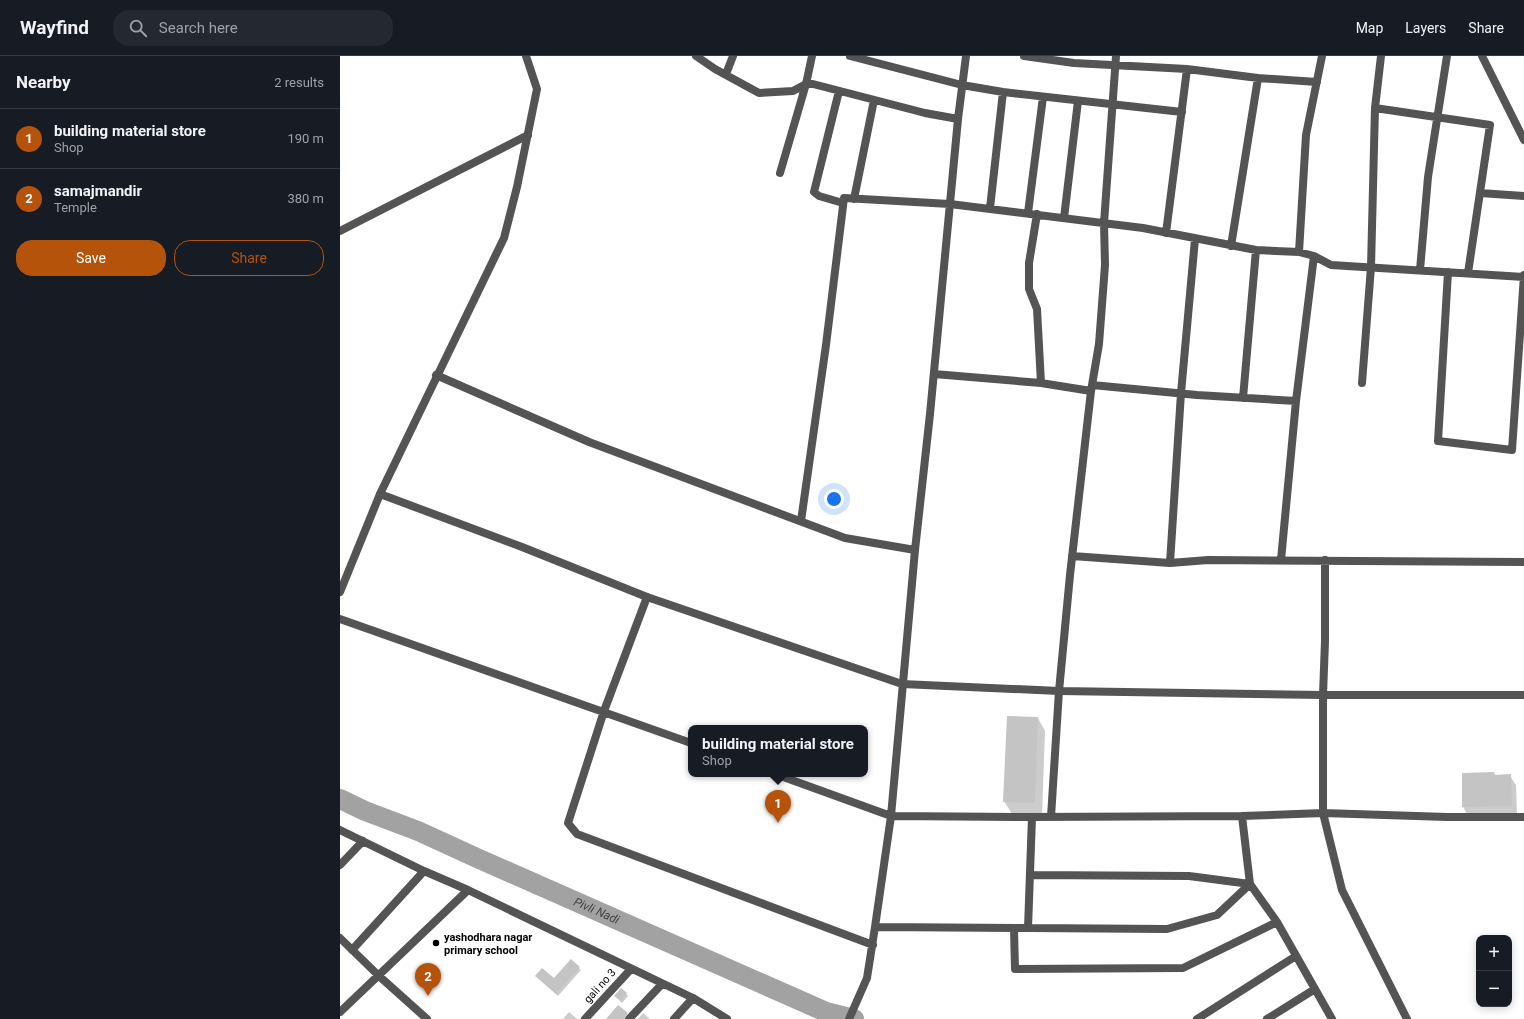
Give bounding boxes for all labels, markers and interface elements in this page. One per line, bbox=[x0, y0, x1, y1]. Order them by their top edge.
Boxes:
search box bbox=[113, 10, 393, 46]
text: Wayfind bbox=[20, 16, 89, 39]
icon: search bbox=[127, 17, 149, 39]
text: Search here bbox=[159, 19, 238, 37]
text: Map bbox=[1356, 20, 1383, 36]
text: Layers bbox=[1405, 20, 1446, 36]
text: Share bbox=[1468, 20, 1504, 36]
text: Nearby bbox=[16, 72, 71, 92]
text: 2 results bbox=[274, 75, 324, 90]
text: building material store bbox=[54, 122, 206, 140]
text: 1 bbox=[25, 131, 33, 146]
text: 190 m bbox=[287, 131, 324, 146]
text: Shop bbox=[54, 140, 84, 155]
text: samajmandir bbox=[54, 182, 142, 200]
text: 2 bbox=[25, 191, 33, 206]
text: 380 m bbox=[287, 191, 324, 206]
text: Temple bbox=[54, 200, 97, 215]
button: Save bbox=[16, 240, 166, 276]
button: Share bbox=[174, 240, 324, 276]
your location bbox=[824, 489, 844, 509]
popup bbox=[688, 725, 868, 777]
text: building material store bbox=[702, 735, 854, 753]
text: Shop bbox=[702, 753, 732, 768]
pin: 1 bbox=[765, 790, 791, 823]
water label: Pivli Nadi bbox=[572, 895, 622, 927]
place label: yashodhara nagar primary school bbox=[444, 931, 532, 957]
map controls bbox=[1476, 935, 1512, 1007]
button: + bbox=[1476, 935, 1512, 971]
marker: yashodhara nagar primary school bbox=[431, 938, 441, 948]
pin: 2 bbox=[415, 963, 441, 996]
street label: gali no 3 bbox=[581, 966, 619, 1006]
button: − bbox=[1476, 971, 1512, 1007]

